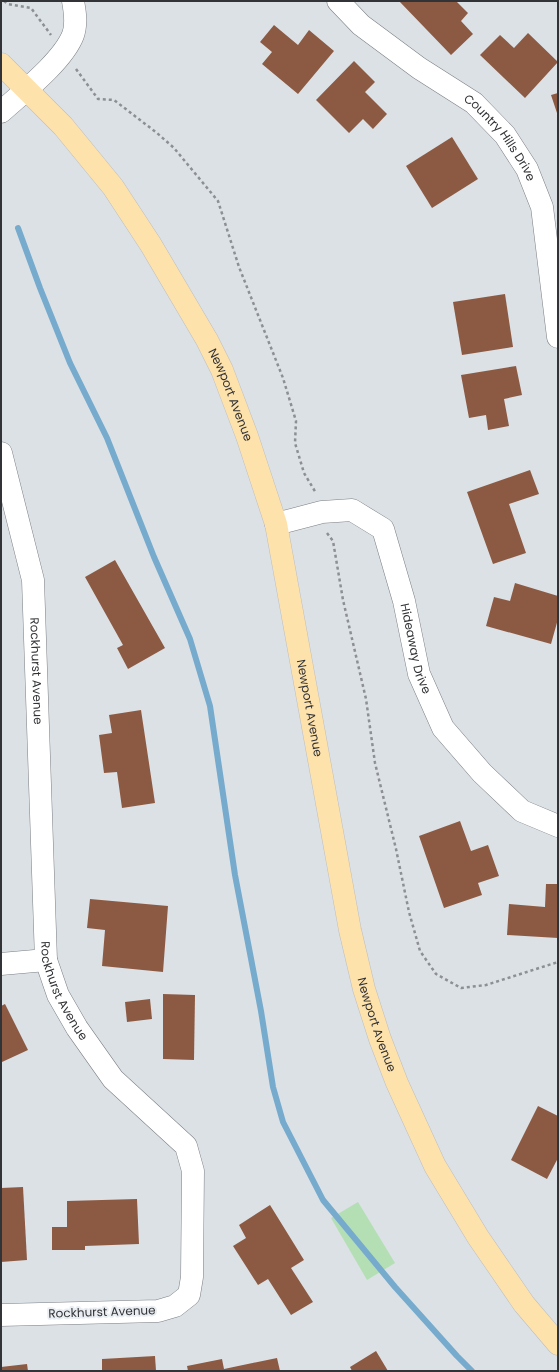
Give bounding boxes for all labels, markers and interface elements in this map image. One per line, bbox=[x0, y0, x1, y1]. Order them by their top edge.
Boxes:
street label: Country Hills Drive bbox=[461, 90, 540, 183]
street label: Newport Avenue bbox=[205, 345, 257, 443]
street label: Hideaway Drive bbox=[397, 602, 436, 696]
street label: Rockhurst Avenue bbox=[26, 617, 47, 725]
street label: Newport Avenue bbox=[293, 658, 327, 758]
street label: Rockhurst Avenue bbox=[37, 941, 92, 1044]
street label: Newport Avenue bbox=[354, 976, 401, 1074]
street label: Rockhurst Avenue bbox=[48, 1301, 156, 1322]

